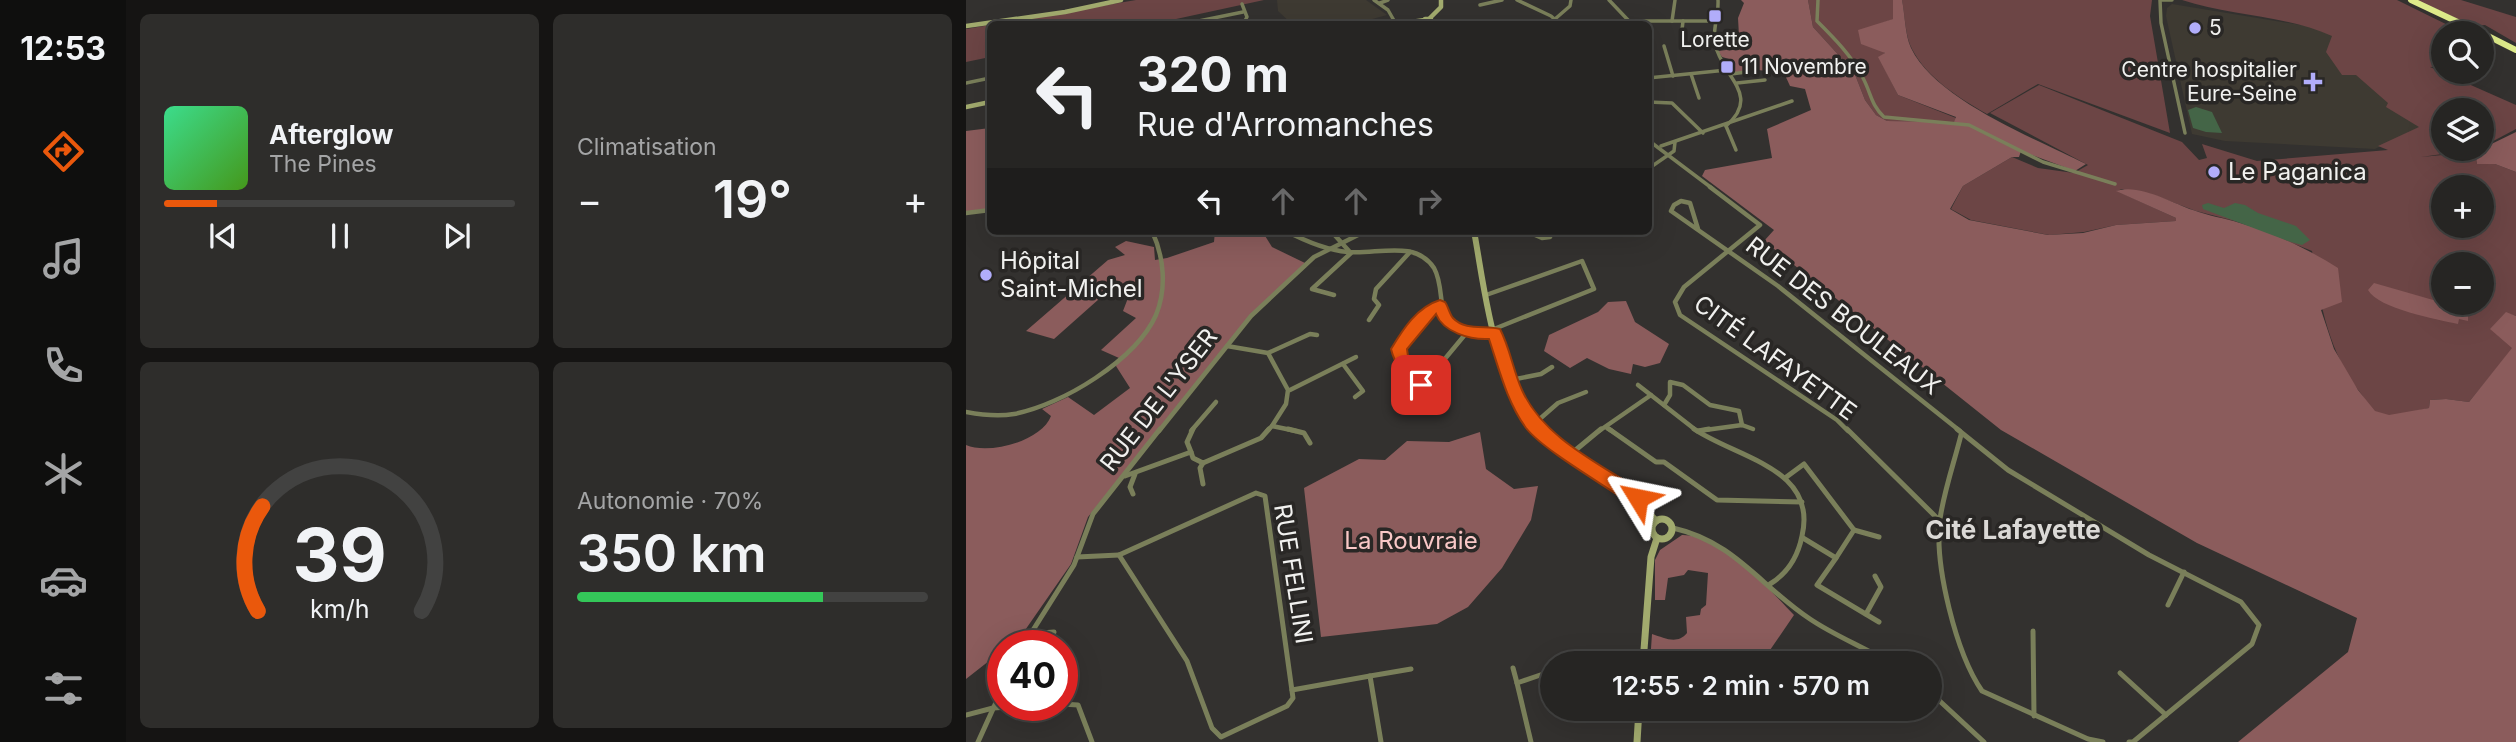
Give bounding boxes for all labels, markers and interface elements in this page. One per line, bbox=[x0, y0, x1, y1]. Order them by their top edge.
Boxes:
marker: Lorette bbox=[1707, 8, 1723, 24]
place label: 5 bbox=[2209, 15, 2222, 40]
marker: 5 bbox=[2187, 20, 2203, 36]
map controls bbox=[2431, 21, 2494, 315]
button: search bbox=[2431, 21, 2494, 84]
place label: Lorette bbox=[1680, 27, 1750, 52]
text: 12:53 bbox=[20, 29, 106, 68]
text: 320 m bbox=[1137, 45, 1289, 104]
icon: left bbox=[1022, 49, 1113, 140]
place label: 11 Novembre bbox=[1741, 54, 1867, 79]
place label: Centre hospitalier Eure-Seine bbox=[2121, 57, 2297, 106]
marker: 11 Novembre bbox=[1719, 59, 1735, 75]
marker: Centre hospitalier Eure-Seine bbox=[2303, 72, 2323, 92]
button: layers bbox=[2431, 98, 2494, 161]
text: Rue d'Arromanches bbox=[1137, 105, 1434, 144]
text: Afterglow bbox=[269, 119, 393, 150]
icon: directions bbox=[39, 127, 88, 176]
text: Climatisation bbox=[577, 133, 717, 161]
text: The Pines bbox=[269, 150, 377, 178]
place label: Le Paganica bbox=[2228, 157, 2367, 186]
marker: Le Paganica bbox=[2206, 164, 2222, 180]
text: 19° bbox=[713, 168, 792, 231]
button: + bbox=[2431, 175, 2494, 238]
text: − bbox=[577, 177, 602, 223]
text: + bbox=[903, 177, 928, 223]
icon: left bbox=[1191, 182, 1229, 220]
icon: ahead bbox=[1264, 182, 1302, 220]
icon: ahead bbox=[1337, 182, 1375, 220]
icon: right bbox=[1410, 182, 1448, 220]
icon: previous bbox=[204, 217, 242, 255]
icon: pause bbox=[321, 217, 359, 255]
icon: next bbox=[438, 217, 476, 255]
street label: RUE DES BOULEAUX bbox=[1740, 231, 1946, 400]
icon: music bbox=[39, 234, 88, 283]
place label: Hôpital Saint-Michel bbox=[1000, 246, 1143, 303]
button: − bbox=[2431, 252, 2494, 315]
marker: Hôpital Saint-Michel bbox=[978, 267, 994, 283]
street label: CITÉ LAFAYETTE bbox=[1688, 288, 1863, 426]
street label: RUE DE L'YSER bbox=[1094, 323, 1223, 477]
icon: phone bbox=[39, 341, 88, 390]
pin bbox=[1391, 355, 1451, 415]
icon: arrive bbox=[1402, 366, 1440, 404]
icon: climate bbox=[39, 449, 88, 498]
position arrow bbox=[1601, 461, 1675, 535]
text: Autonomie · 70% bbox=[577, 487, 763, 515]
street label: RUE FELLINI bbox=[1268, 502, 1319, 646]
text: 39 bbox=[292, 510, 387, 599]
district label: Cité Lafayette bbox=[1925, 514, 2101, 545]
text: 350 km bbox=[577, 522, 767, 585]
park label: La Rouvraie bbox=[1344, 526, 1478, 555]
icon: car bbox=[39, 556, 88, 605]
text: km/h bbox=[310, 594, 369, 624]
speed limit sign: 40 bbox=[987, 630, 1078, 721]
icon: filters bbox=[39, 664, 88, 713]
text: 12:55 · 2 min · 570 m bbox=[1612, 670, 1870, 701]

